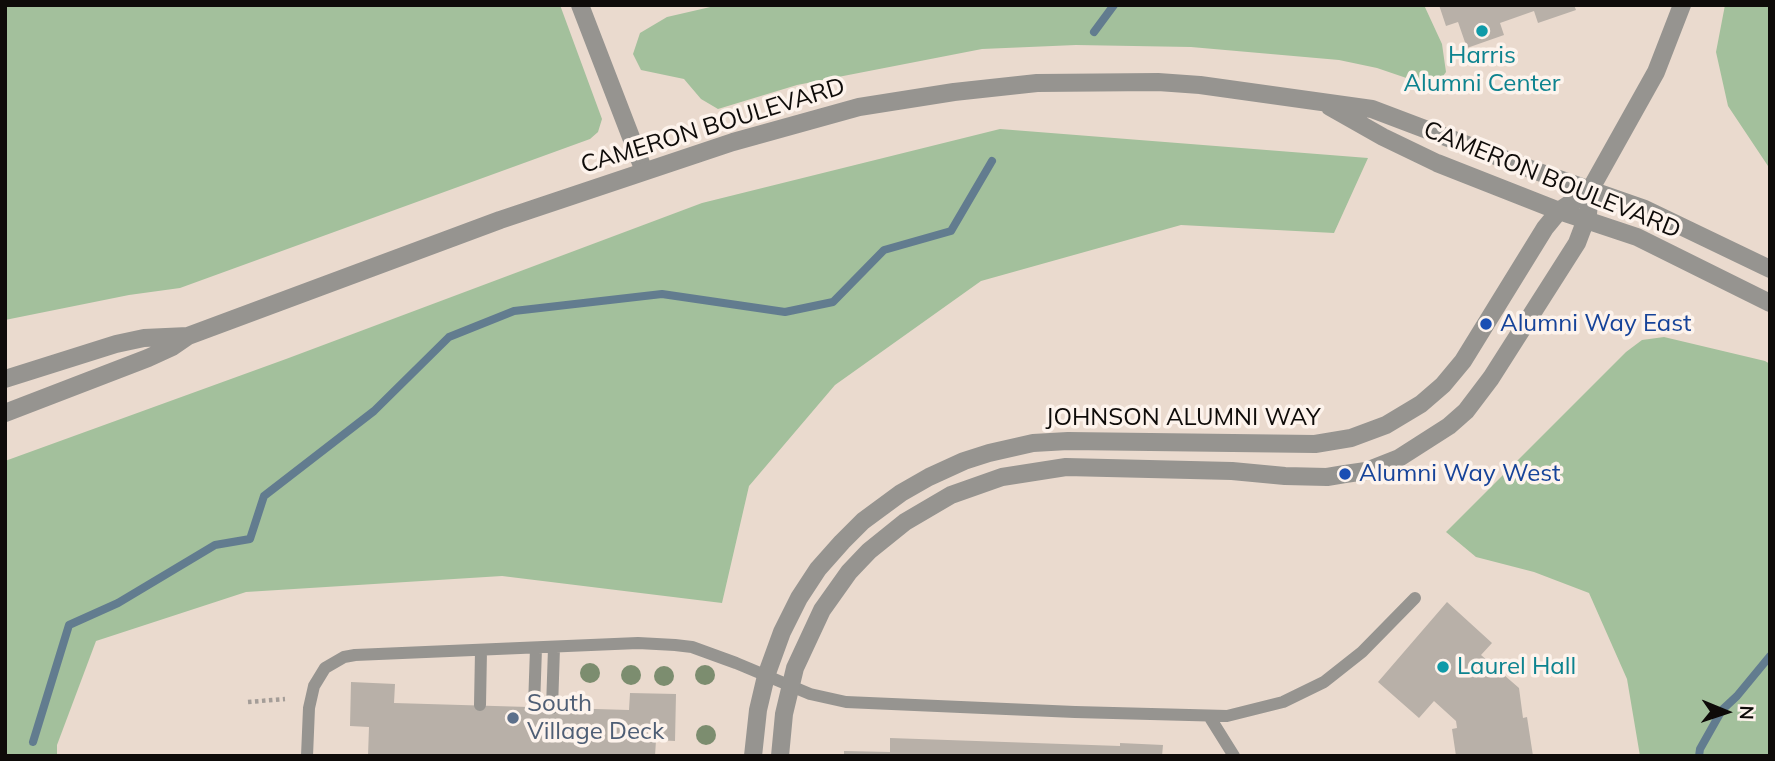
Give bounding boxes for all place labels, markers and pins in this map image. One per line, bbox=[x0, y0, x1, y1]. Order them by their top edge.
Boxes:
marker: Harris Alumni Center bbox=[1474, 23, 1490, 39]
place label: Harris Alumni Center bbox=[1403, 42, 1561, 98]
place label: Alumni Way East bbox=[1500, 310, 1691, 338]
marker: Alumni Way East bbox=[1478, 316, 1494, 332]
place label: Alumni Way West bbox=[1359, 460, 1560, 488]
marker: Alumni Way West bbox=[1337, 466, 1353, 482]
place label: Laurel Hall bbox=[1457, 653, 1576, 681]
marker: Laurel Hall bbox=[1435, 659, 1451, 675]
place label: South Village Deck bbox=[527, 690, 664, 746]
marker: South Village Deck bbox=[505, 710, 521, 726]

